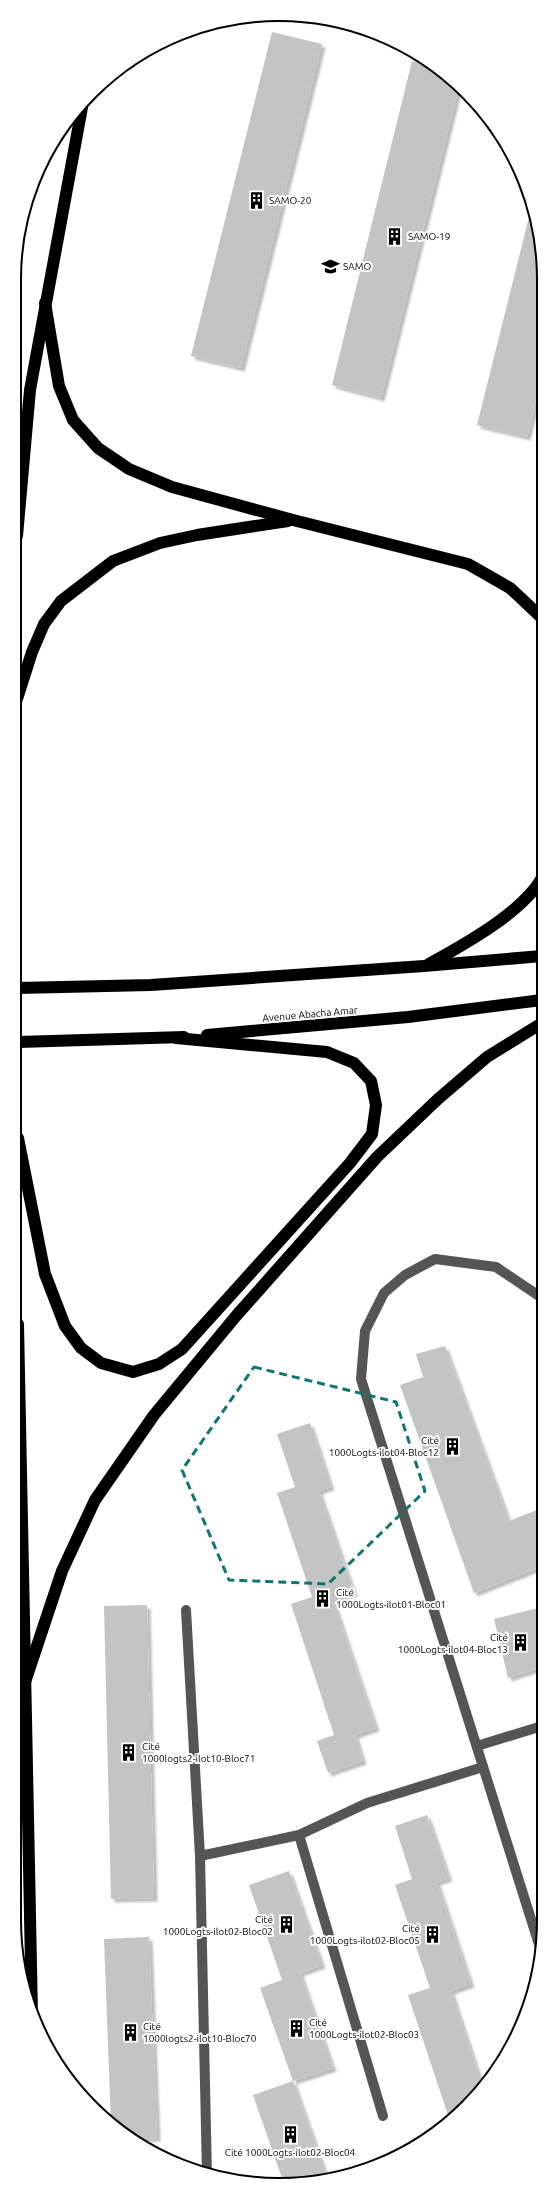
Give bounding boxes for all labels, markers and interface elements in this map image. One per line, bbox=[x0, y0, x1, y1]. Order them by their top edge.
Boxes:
building icon: SAMO-20 bbox=[246, 190, 266, 210]
place label: SAMO-20 bbox=[269, 195, 312, 206]
building icon: SAMO-19 bbox=[385, 226, 405, 246]
place label: SAMO-19 bbox=[408, 231, 450, 242]
school or university icon: SAMO bbox=[320, 256, 340, 276]
place label: SAMO bbox=[343, 261, 371, 272]
street label: Avenue Abacha Amar bbox=[262, 1004, 358, 1024]
place label: Cité 1000Logts-ilot04-Bloc12 bbox=[329, 1435, 439, 1458]
building icon: Cité 1000Logts-ilot04-Bloc12 bbox=[442, 1436, 462, 1456]
place label: Cité 1000Logts-ilot01-Bloc01 bbox=[336, 1587, 446, 1610]
building icon: Cité 1000Logts-ilot01-Bloc01 bbox=[313, 1588, 333, 1608]
place label: Cité 1000Logts-ilot04-Bloc13 bbox=[398, 1632, 508, 1655]
building icon: Cité 1000Logts-ilot04-Bloc13 bbox=[511, 1633, 531, 1653]
place label: Cité 1000logts2-ilot10-Bloc71 bbox=[142, 1741, 255, 1764]
building icon: Cité 1000logts2-ilot10-Bloc71 bbox=[119, 1742, 139, 1762]
place label: Cité 1000Logts-ilot02-Bloc02 bbox=[163, 1914, 273, 1937]
building icon: Cité 1000Logts-ilot02-Bloc02 bbox=[276, 1915, 296, 1935]
place label: Cité 1000Logts-ilot02-Bloc05 bbox=[310, 1923, 420, 1946]
building icon: Cité 1000Logts-ilot02-Bloc05 bbox=[423, 1924, 443, 1944]
place label: Cité 1000Logts-ilot02-Bloc03 bbox=[309, 2017, 419, 2040]
building icon: Cité 1000Logts-ilot02-Bloc03 bbox=[286, 2018, 306, 2038]
place label: Cité 1000logts2-ilot10-Bloc70 bbox=[143, 2021, 257, 2044]
building icon: Cité 1000logts2-ilot10-Bloc70 bbox=[120, 2022, 140, 2042]
building icon: Cité 1000Logts-ilot02-Bloc04 bbox=[280, 2125, 300, 2145]
place label: Cité 1000Logts-ilot02-Bloc04 bbox=[225, 2147, 356, 2158]

